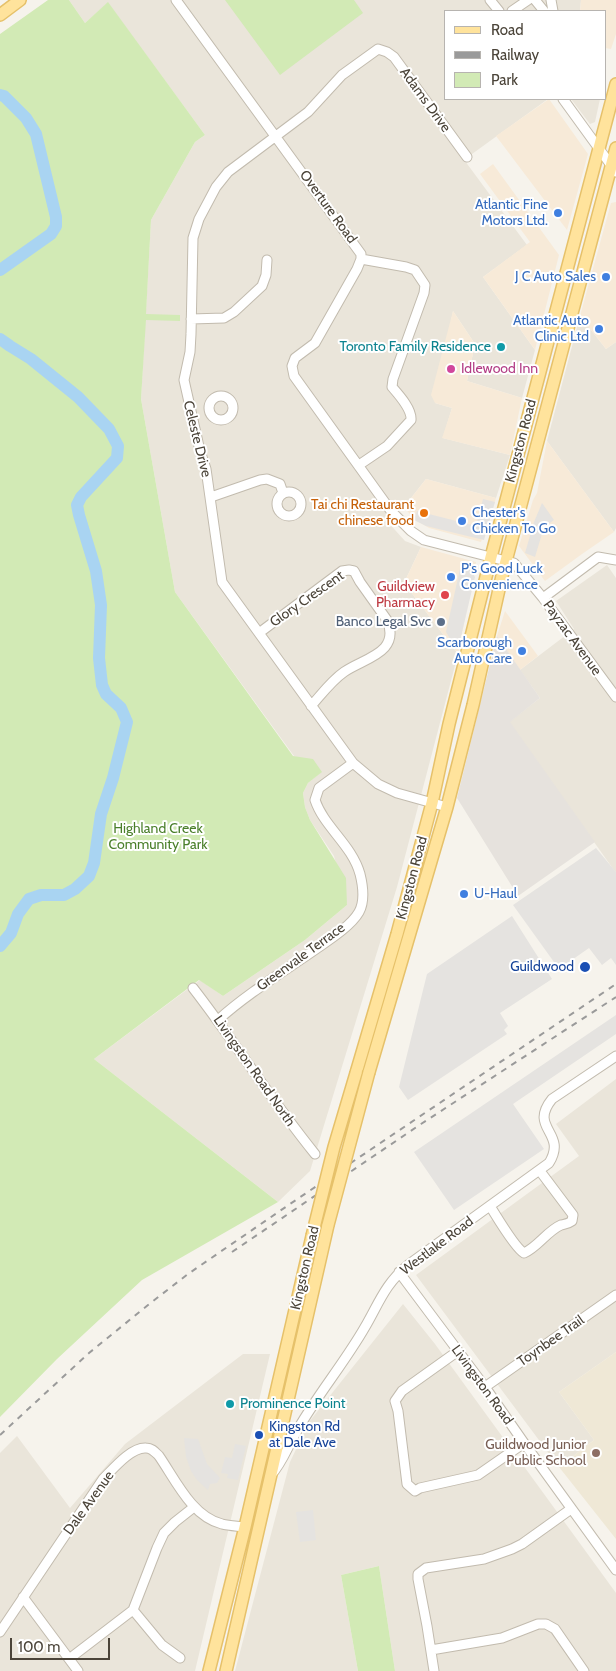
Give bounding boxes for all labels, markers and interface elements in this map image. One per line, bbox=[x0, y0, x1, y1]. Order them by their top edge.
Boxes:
legend bbox=[444, 10, 606, 100]
text: Road bbox=[491, 21, 524, 39]
text: Railway bbox=[491, 46, 539, 64]
street label: Adams Drive bbox=[396, 64, 454, 136]
text: Park bbox=[491, 71, 518, 89]
street label: Overture Road bbox=[296, 167, 360, 247]
place label: Atlantic Fine Motors Ltd. bbox=[475, 197, 548, 230]
marker: Atlantic Fine Motors Ltd. bbox=[552, 207, 564, 219]
place label: J C Auto Sales bbox=[515, 269, 596, 285]
marker: J C Auto Sales bbox=[600, 271, 612, 283]
place label: Atlantic Auto Clinic Ltd bbox=[513, 313, 589, 346]
marker: Atlantic Auto Clinic Ltd bbox=[593, 323, 605, 335]
place label: Toronto Family Residence bbox=[340, 339, 491, 355]
marker: Toronto Family Residence bbox=[495, 341, 507, 353]
place label: Idlewood Inn bbox=[461, 361, 538, 377]
marker: Idlewood Inn bbox=[445, 363, 457, 375]
street label: Kingston Road bbox=[502, 398, 540, 484]
street label: Celeste Drive bbox=[179, 399, 215, 479]
place label: Tai chi Restaurant chinese food bbox=[311, 497, 414, 530]
place label: Chester's Chicken To Go bbox=[472, 505, 556, 538]
marker: Tai chi Restaurant chinese food bbox=[418, 507, 430, 519]
marker: Chester's Chicken To Go bbox=[456, 515, 468, 527]
place label: P's Good Luck Convenience bbox=[461, 561, 543, 594]
street label: Glory Crescent bbox=[267, 567, 347, 631]
marker: P's Good Luck Convenience bbox=[445, 571, 457, 583]
place label: Guildview Pharmacy bbox=[376, 579, 435, 612]
marker: Guildview Pharmacy bbox=[439, 589, 451, 601]
street label: Payzac Avenue bbox=[539, 597, 605, 679]
place label: Banco Legal Svc bbox=[336, 614, 431, 630]
marker: Banco Legal Svc bbox=[435, 616, 447, 628]
place label: Scarborough Auto Care bbox=[437, 635, 512, 668]
marker: Scarborough Auto Care bbox=[516, 645, 528, 657]
park label: Highland Creek Community Park bbox=[109, 821, 207, 854]
street label: Kingston Road bbox=[393, 835, 431, 921]
place label: U-Haul bbox=[474, 886, 517, 902]
marker: U-Haul bbox=[458, 888, 470, 900]
street label: Greenvale Terrace bbox=[254, 919, 348, 995]
place label: Guildwood bbox=[510, 959, 574, 975]
marker: Guildwood bbox=[578, 960, 592, 974]
street label: Livingston Road North bbox=[209, 1012, 299, 1130]
street label: Westlake Road bbox=[397, 1213, 477, 1279]
street label: Kingston Road bbox=[287, 1224, 323, 1312]
street label: Toynbee Trail bbox=[514, 1312, 588, 1370]
street label: Livingston Road bbox=[448, 1342, 516, 1428]
place label: Prominence Point bbox=[240, 1396, 345, 1412]
marker: Prominence Point bbox=[224, 1398, 236, 1410]
place label: Kingston Rd at Dale Ave bbox=[269, 1419, 340, 1451]
marker: Kingston Rd at Dale Ave bbox=[253, 1429, 265, 1441]
place label: Guildwood Junior Public School bbox=[485, 1437, 586, 1470]
marker: Guildwood Junior Public School bbox=[590, 1447, 602, 1459]
street label: Dale Avenue bbox=[60, 1468, 118, 1538]
scale bar bbox=[12, 1628, 112, 1660]
text: 100 m bbox=[18, 1638, 60, 1656]

